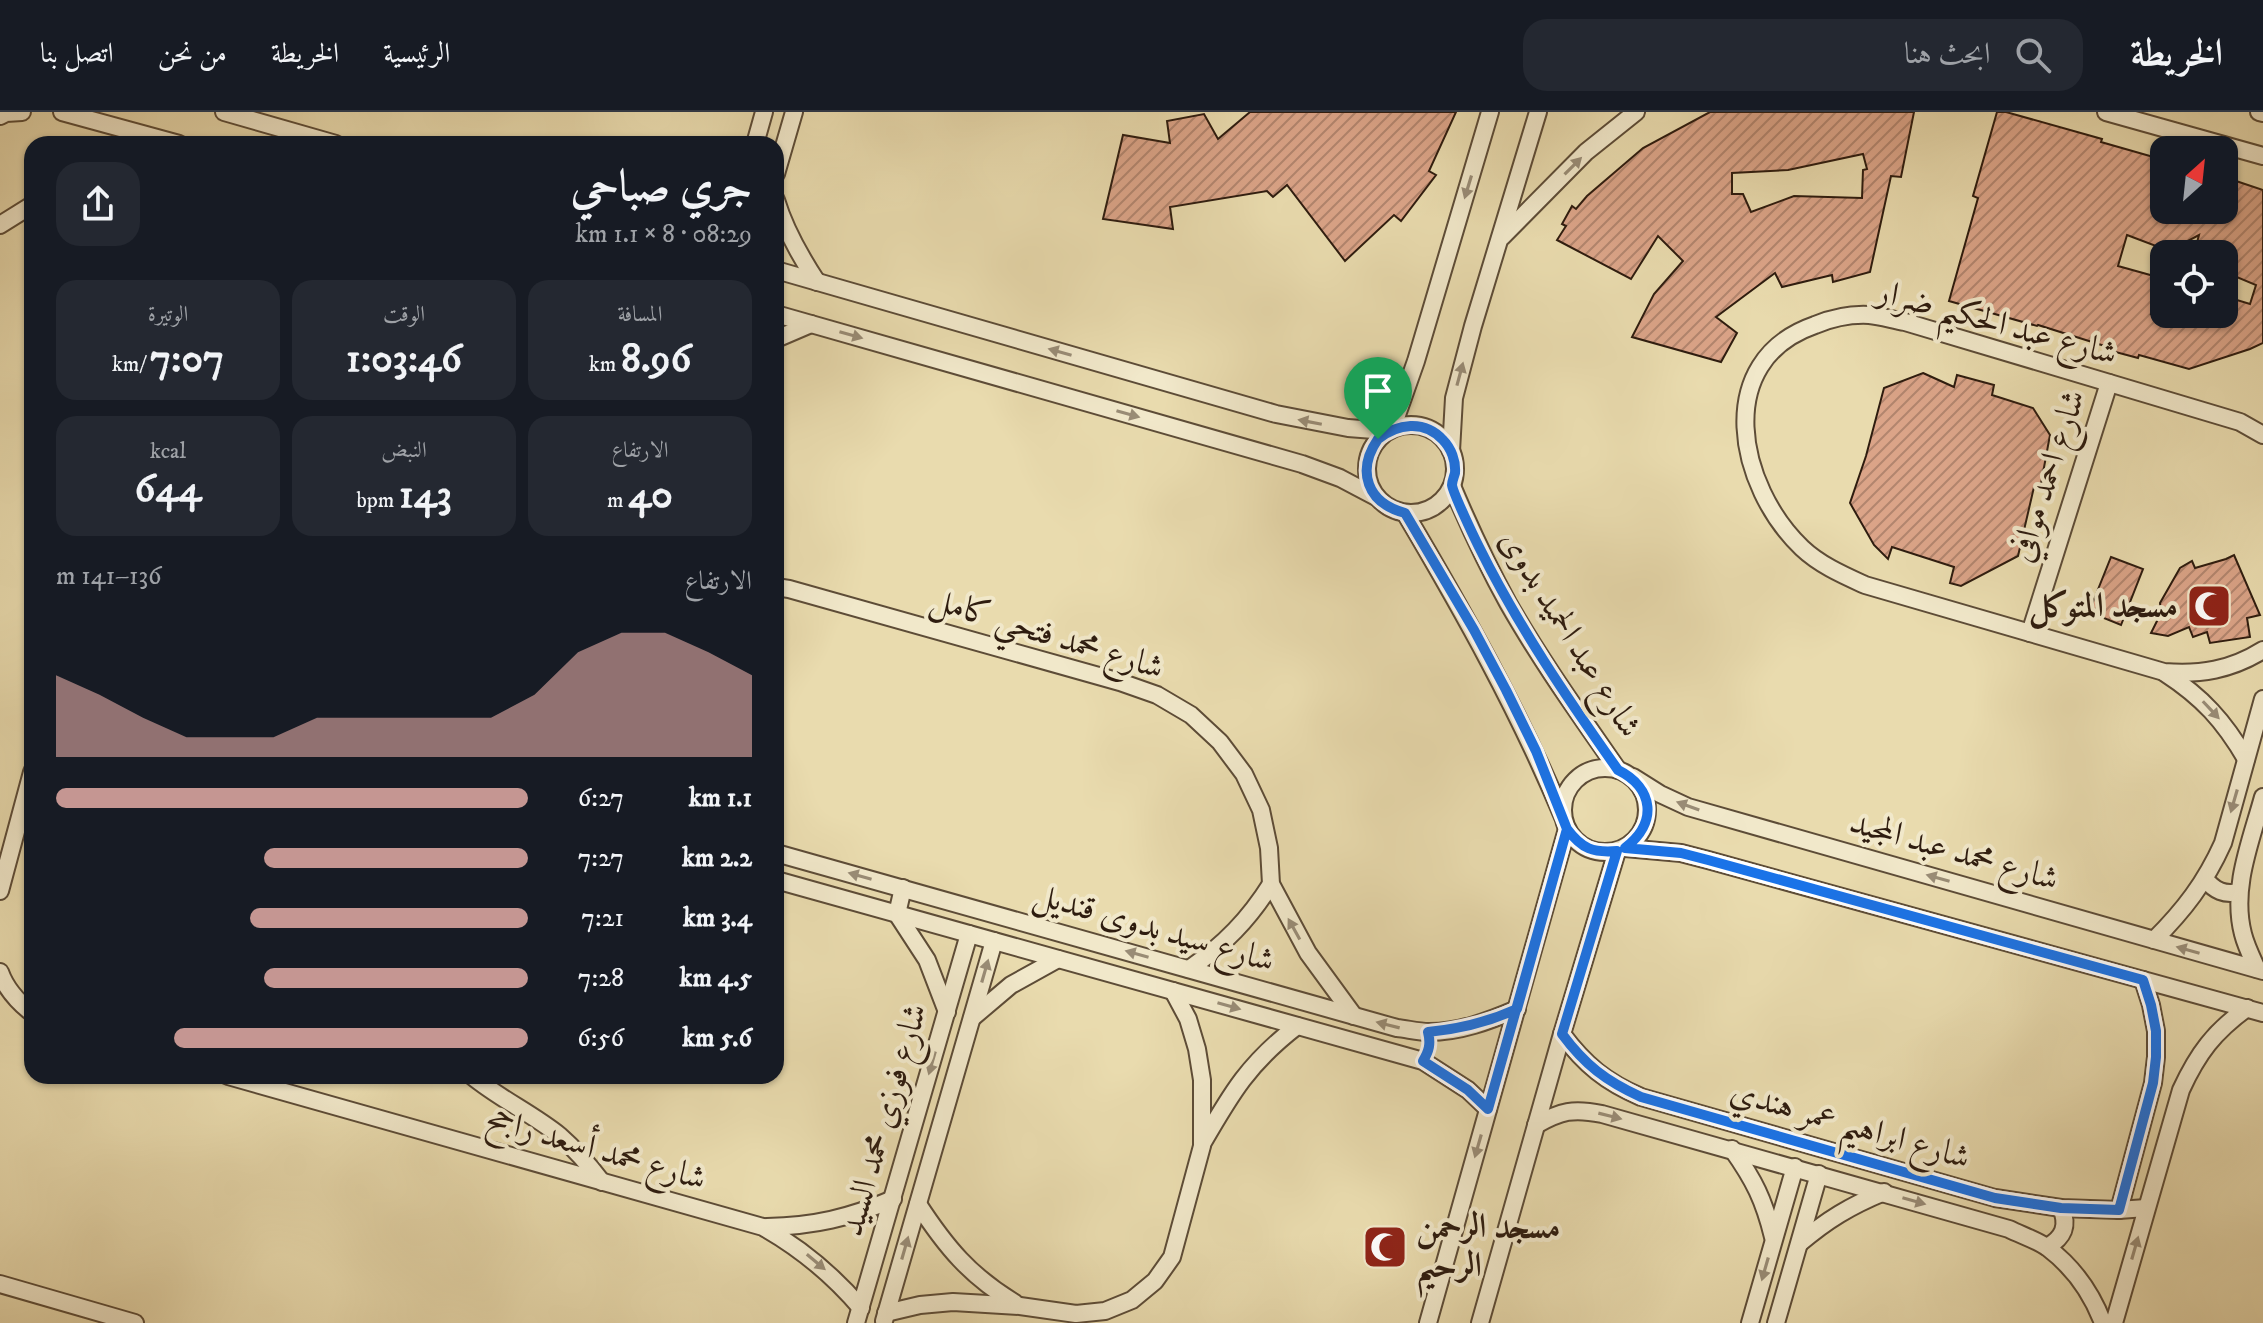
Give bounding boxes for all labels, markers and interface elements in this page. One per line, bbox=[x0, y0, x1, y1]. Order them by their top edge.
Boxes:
search box bbox=[1523, 19, 2083, 91]
text: الخريطة bbox=[2131, 30, 2223, 78]
icon: search bbox=[2011, 33, 2055, 77]
text: اتصل بنا bbox=[40, 36, 114, 71]
text: من نحن bbox=[158, 36, 227, 71]
text: الخريطة bbox=[271, 36, 339, 71]
text: الرئيسية bbox=[383, 36, 450, 71]
text: ابحث هنا bbox=[1904, 36, 1991, 73]
north arrow bbox=[2150, 136, 2238, 224]
map controls bbox=[2150, 136, 2238, 328]
one-way arrow bbox=[1563, 157, 1582, 175]
text: جري صباحي bbox=[571, 160, 752, 215]
button: share bbox=[56, 162, 140, 246]
one-way arrow bbox=[1461, 175, 1474, 199]
text: 08:29 · 8 × 1.1 km bbox=[575, 218, 752, 251]
button: locate bbox=[2150, 240, 2238, 328]
street label: شارع عبد الحكيم ضرار bbox=[1866, 270, 2122, 386]
text: الوتيرة bbox=[148, 301, 188, 328]
text: الوقت bbox=[383, 301, 425, 328]
text: المسافة bbox=[618, 301, 662, 328]
one-way arrow bbox=[839, 330, 864, 342]
text: 7:07 bbox=[150, 335, 224, 385]
text: 1:03:46 bbox=[346, 335, 462, 385]
text: 8.96 bbox=[621, 335, 691, 385]
one-way arrow bbox=[1047, 345, 1071, 358]
text: /km bbox=[112, 351, 150, 378]
text: km bbox=[589, 351, 621, 378]
pin bbox=[1344, 357, 1412, 439]
one-way arrow bbox=[1455, 361, 1467, 386]
icon: arrive bbox=[1356, 369, 1400, 413]
street label: شارع احمد موافي bbox=[2000, 385, 2101, 569]
one-way arrow bbox=[1116, 408, 1140, 421]
one-way arrow bbox=[1297, 415, 1322, 427]
text: النبض bbox=[381, 437, 427, 464]
text: الارتفاع bbox=[611, 437, 669, 464]
text: kcal bbox=[150, 438, 186, 465]
text: 644 bbox=[135, 465, 201, 515]
text: 143 bbox=[399, 471, 452, 521]
text: 40 bbox=[628, 471, 673, 521]
text: bpm bbox=[356, 487, 399, 514]
text: m bbox=[607, 487, 628, 514]
street label: شارع عبد الحميد بدوى bbox=[1484, 522, 1651, 749]
text: 136–141 m bbox=[56, 560, 162, 593]
text: الارتفاع bbox=[685, 565, 752, 598]
street label: شارع محمد فتحي كامل bbox=[922, 579, 1169, 698]
mosque icon: مسجد المتوكل bbox=[2185, 582, 2233, 630]
place label: مسجد المتوكل bbox=[2029, 585, 2178, 629]
one-way arrow bbox=[2201, 700, 2219, 719]
text: 6:27 bbox=[578, 782, 624, 815]
text: 1.1 km bbox=[689, 782, 752, 815]
one-way arrow bbox=[2228, 789, 2240, 814]
one-way arrow bbox=[1676, 799, 1700, 811]
street label: شارع محمد عبد المجيد bbox=[1843, 801, 2063, 907]
text: 7:27 bbox=[578, 842, 624, 875]
text: 2.2 km bbox=[682, 842, 752, 875]
one-way arrow bbox=[848, 870, 873, 882]
one-way arrow bbox=[1926, 871, 1950, 884]
street label: شارع سيد بدوى قنديل bbox=[1027, 874, 1279, 988]
text: 7:21 bbox=[581, 902, 624, 935]
text: 3.4 km bbox=[683, 902, 752, 935]
one-way arrow bbox=[1287, 917, 1301, 940]
one-way arrow bbox=[2176, 943, 2200, 956]
one-way arrow bbox=[1125, 948, 1150, 960]
one-way arrow bbox=[979, 959, 992, 983]
text: 7:28 bbox=[578, 962, 624, 995]
text: 4.5 km bbox=[680, 962, 752, 995]
street label: شارع فوزي محمد السيد bbox=[831, 999, 943, 1243]
one-way arrow bbox=[1216, 1001, 1241, 1013]
one-way arrow bbox=[1375, 1018, 1400, 1030]
text: 6:56 bbox=[577, 1022, 624, 1055]
text: 5.6 km bbox=[682, 1022, 752, 1055]
one-way arrow bbox=[925, 1051, 938, 1075]
street label: شارع ابراهيم عمر هندي bbox=[1722, 1071, 1975, 1190]
street label: شارع محمد أسعد راجح bbox=[479, 1094, 712, 1207]
one-way arrow bbox=[1597, 1110, 1622, 1122]
one-way arrow bbox=[1471, 1135, 1484, 1159]
one-way arrow bbox=[1903, 1195, 1927, 1208]
place label: مسجد الرحمن الرحيم bbox=[1416, 1206, 1560, 1298]
mosque icon: مسجد الرحمن الرحيم bbox=[1361, 1223, 1409, 1271]
one-way arrow bbox=[2129, 1235, 2142, 1259]
one-way arrow bbox=[899, 1236, 912, 1260]
one-way arrow bbox=[806, 1253, 826, 1270]
one-way arrow bbox=[1758, 1257, 1771, 1281]

